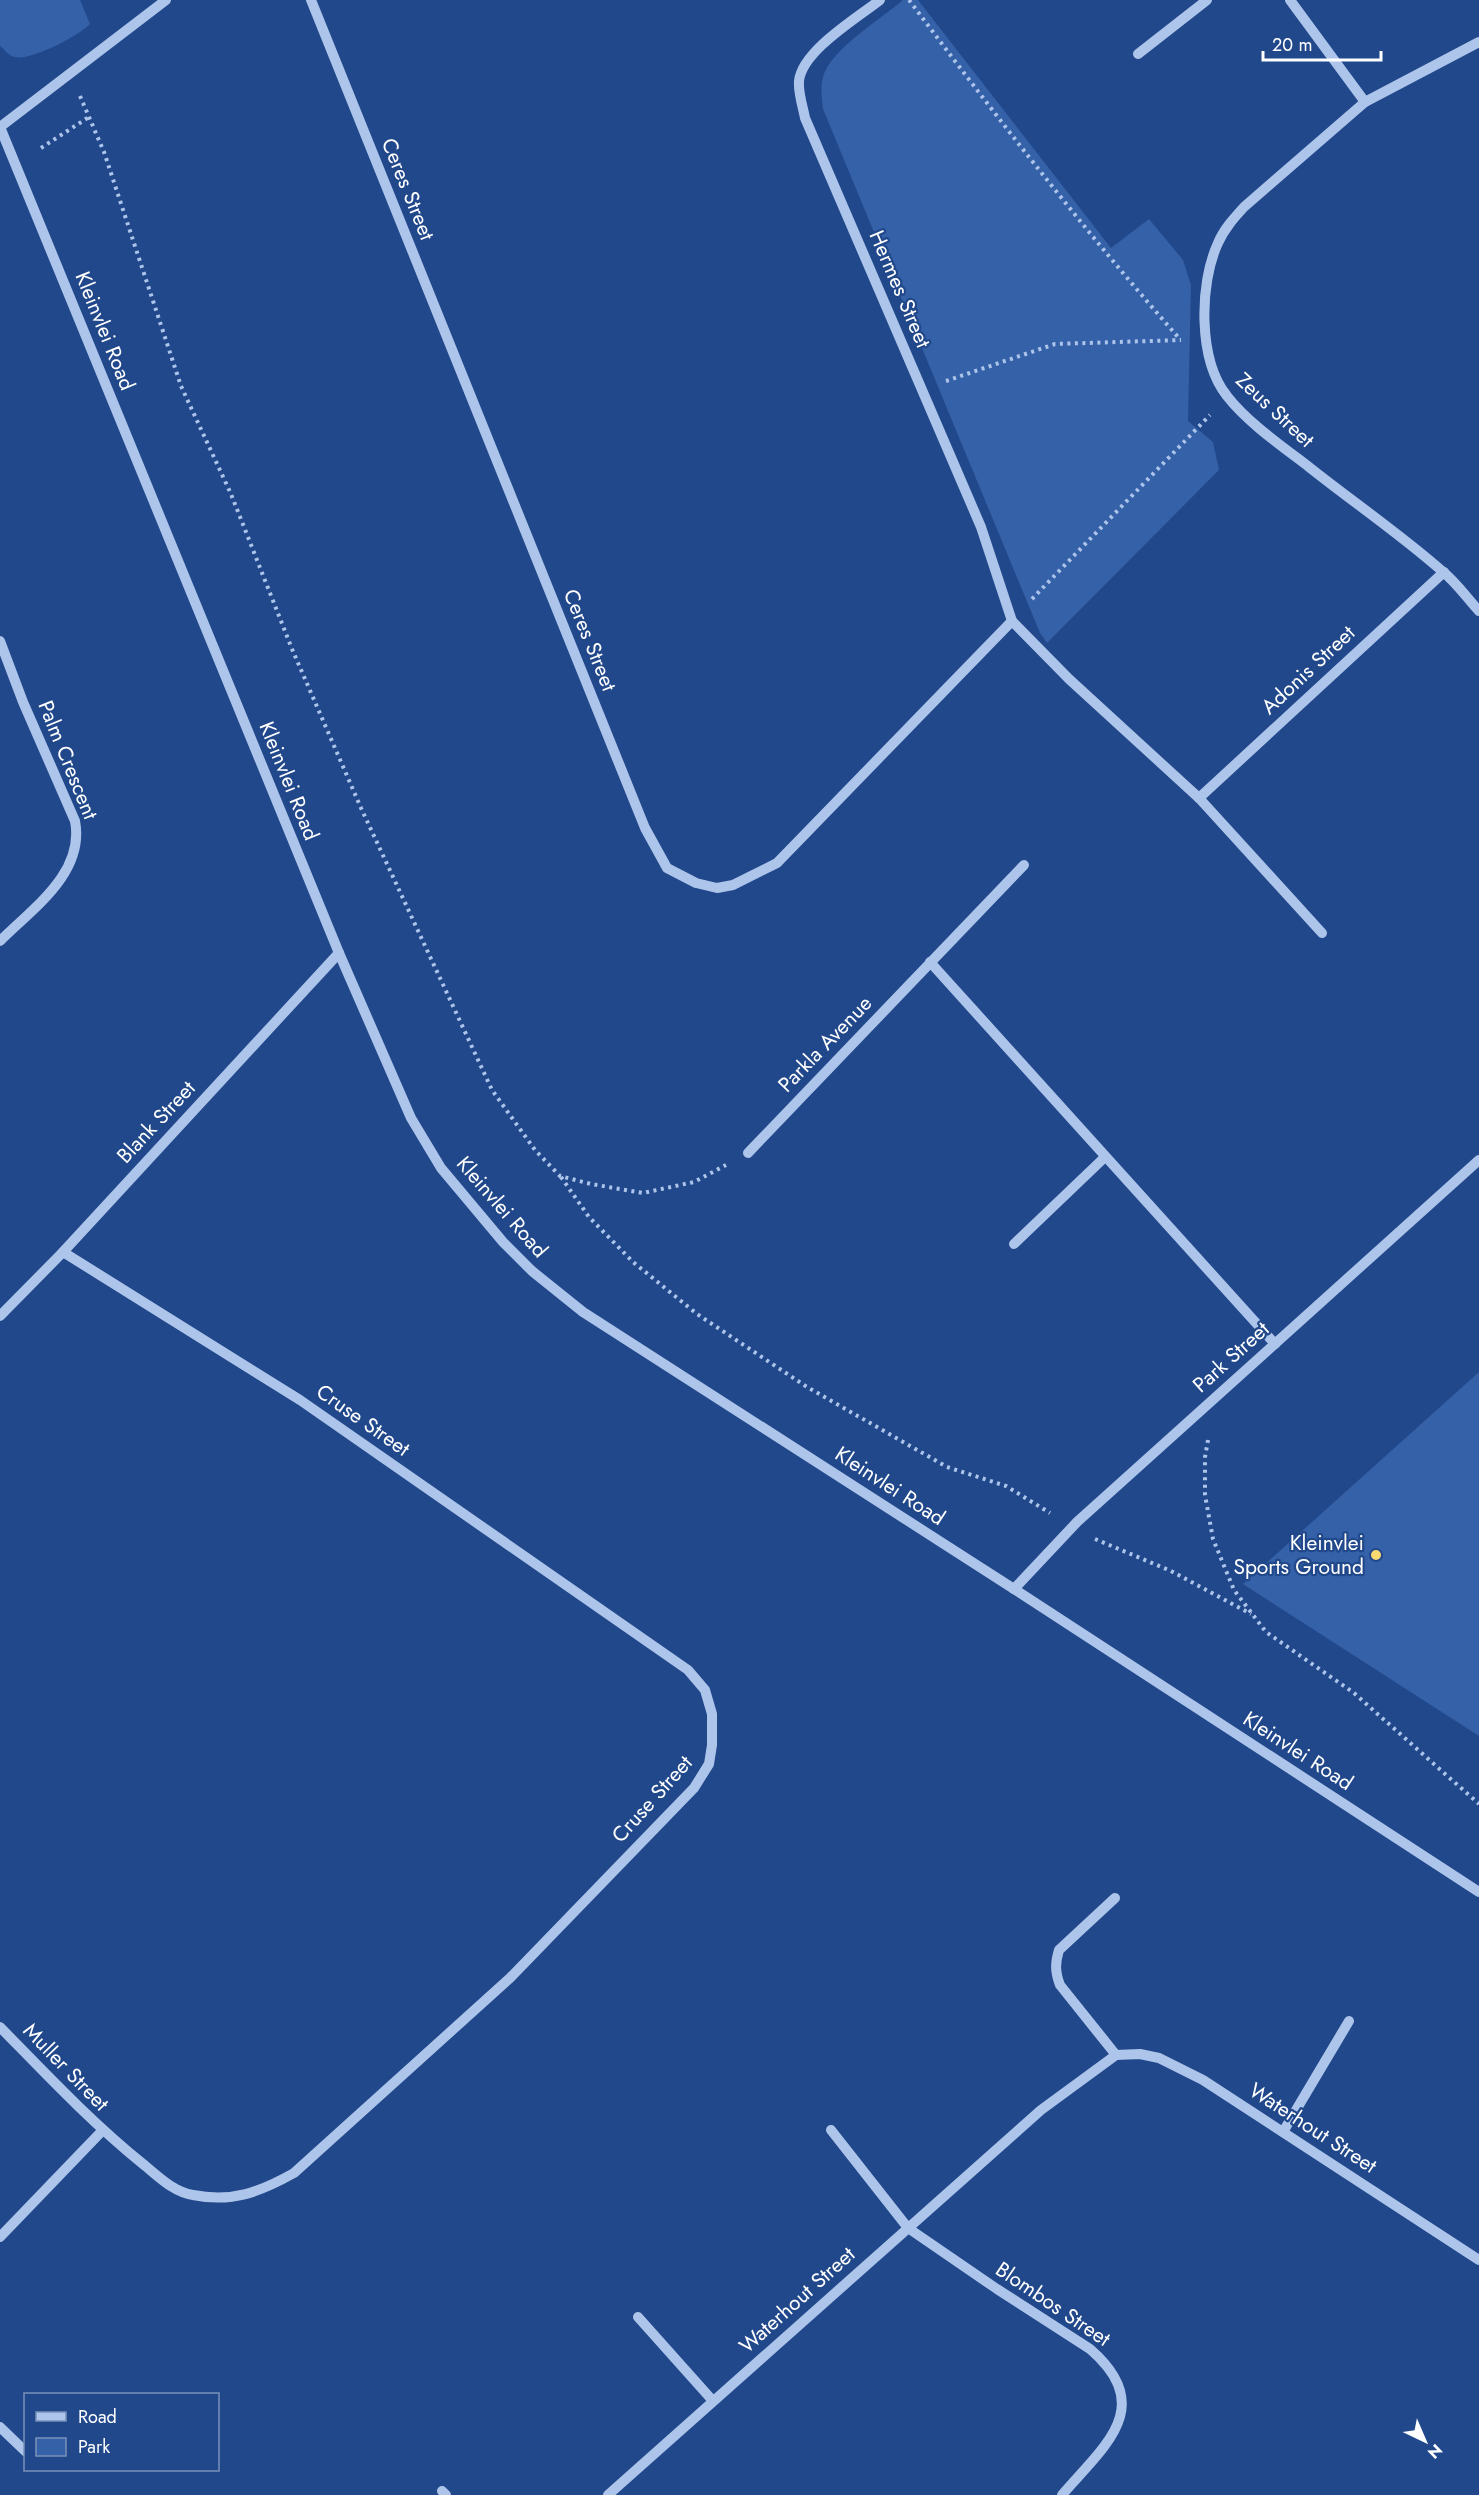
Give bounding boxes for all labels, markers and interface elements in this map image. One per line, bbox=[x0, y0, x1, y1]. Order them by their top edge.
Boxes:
scale bar bbox=[1263, 24, 1382, 62]
text: 20 m bbox=[1272, 32, 1312, 58]
street label: Ceres Street bbox=[374, 133, 442, 245]
street label: Hermes Street bbox=[862, 226, 938, 352]
street label: Kleinvlei Road bbox=[68, 267, 142, 395]
street label: Zeus Street bbox=[1229, 366, 1321, 454]
street label: Ceres Street bbox=[556, 584, 624, 696]
street label: Adonis Street bbox=[1254, 619, 1362, 721]
street label: Palm Crescent bbox=[30, 696, 106, 824]
street label: Kleinvlei Road bbox=[252, 717, 326, 845]
street label: Parkla Avenue bbox=[771, 989, 879, 1099]
street label: Blank Street bbox=[110, 1074, 202, 1170]
street label: Kleinvlei Road bbox=[449, 1150, 555, 1264]
street label: Park Street bbox=[1186, 1314, 1276, 1400]
street label: Cruse Street bbox=[310, 1377, 416, 1463]
street label: Kleinvlei Road bbox=[829, 1439, 951, 1533]
place label: Kleinvlei Sports Ground bbox=[1233, 1528, 1364, 1582]
marker: Kleinvlei Sports Ground bbox=[1369, 1548, 1383, 1562]
street label: Kleinvlei Road bbox=[1237, 1704, 1359, 1798]
street label: Cruse Street bbox=[605, 1749, 699, 1849]
street label: Muller Street bbox=[16, 2016, 116, 2118]
street label: Waterhout Street bbox=[1243, 2075, 1383, 2181]
street label: Waterhout Street bbox=[732, 2240, 862, 2360]
street label: Blombos Street bbox=[990, 2254, 1116, 2354]
legend bbox=[24, 2393, 219, 2471]
text: Road bbox=[78, 2404, 117, 2430]
north arrow bbox=[1395, 2411, 1455, 2471]
text: Park bbox=[78, 2434, 110, 2460]
text: N bbox=[1423, 2439, 1448, 2464]

